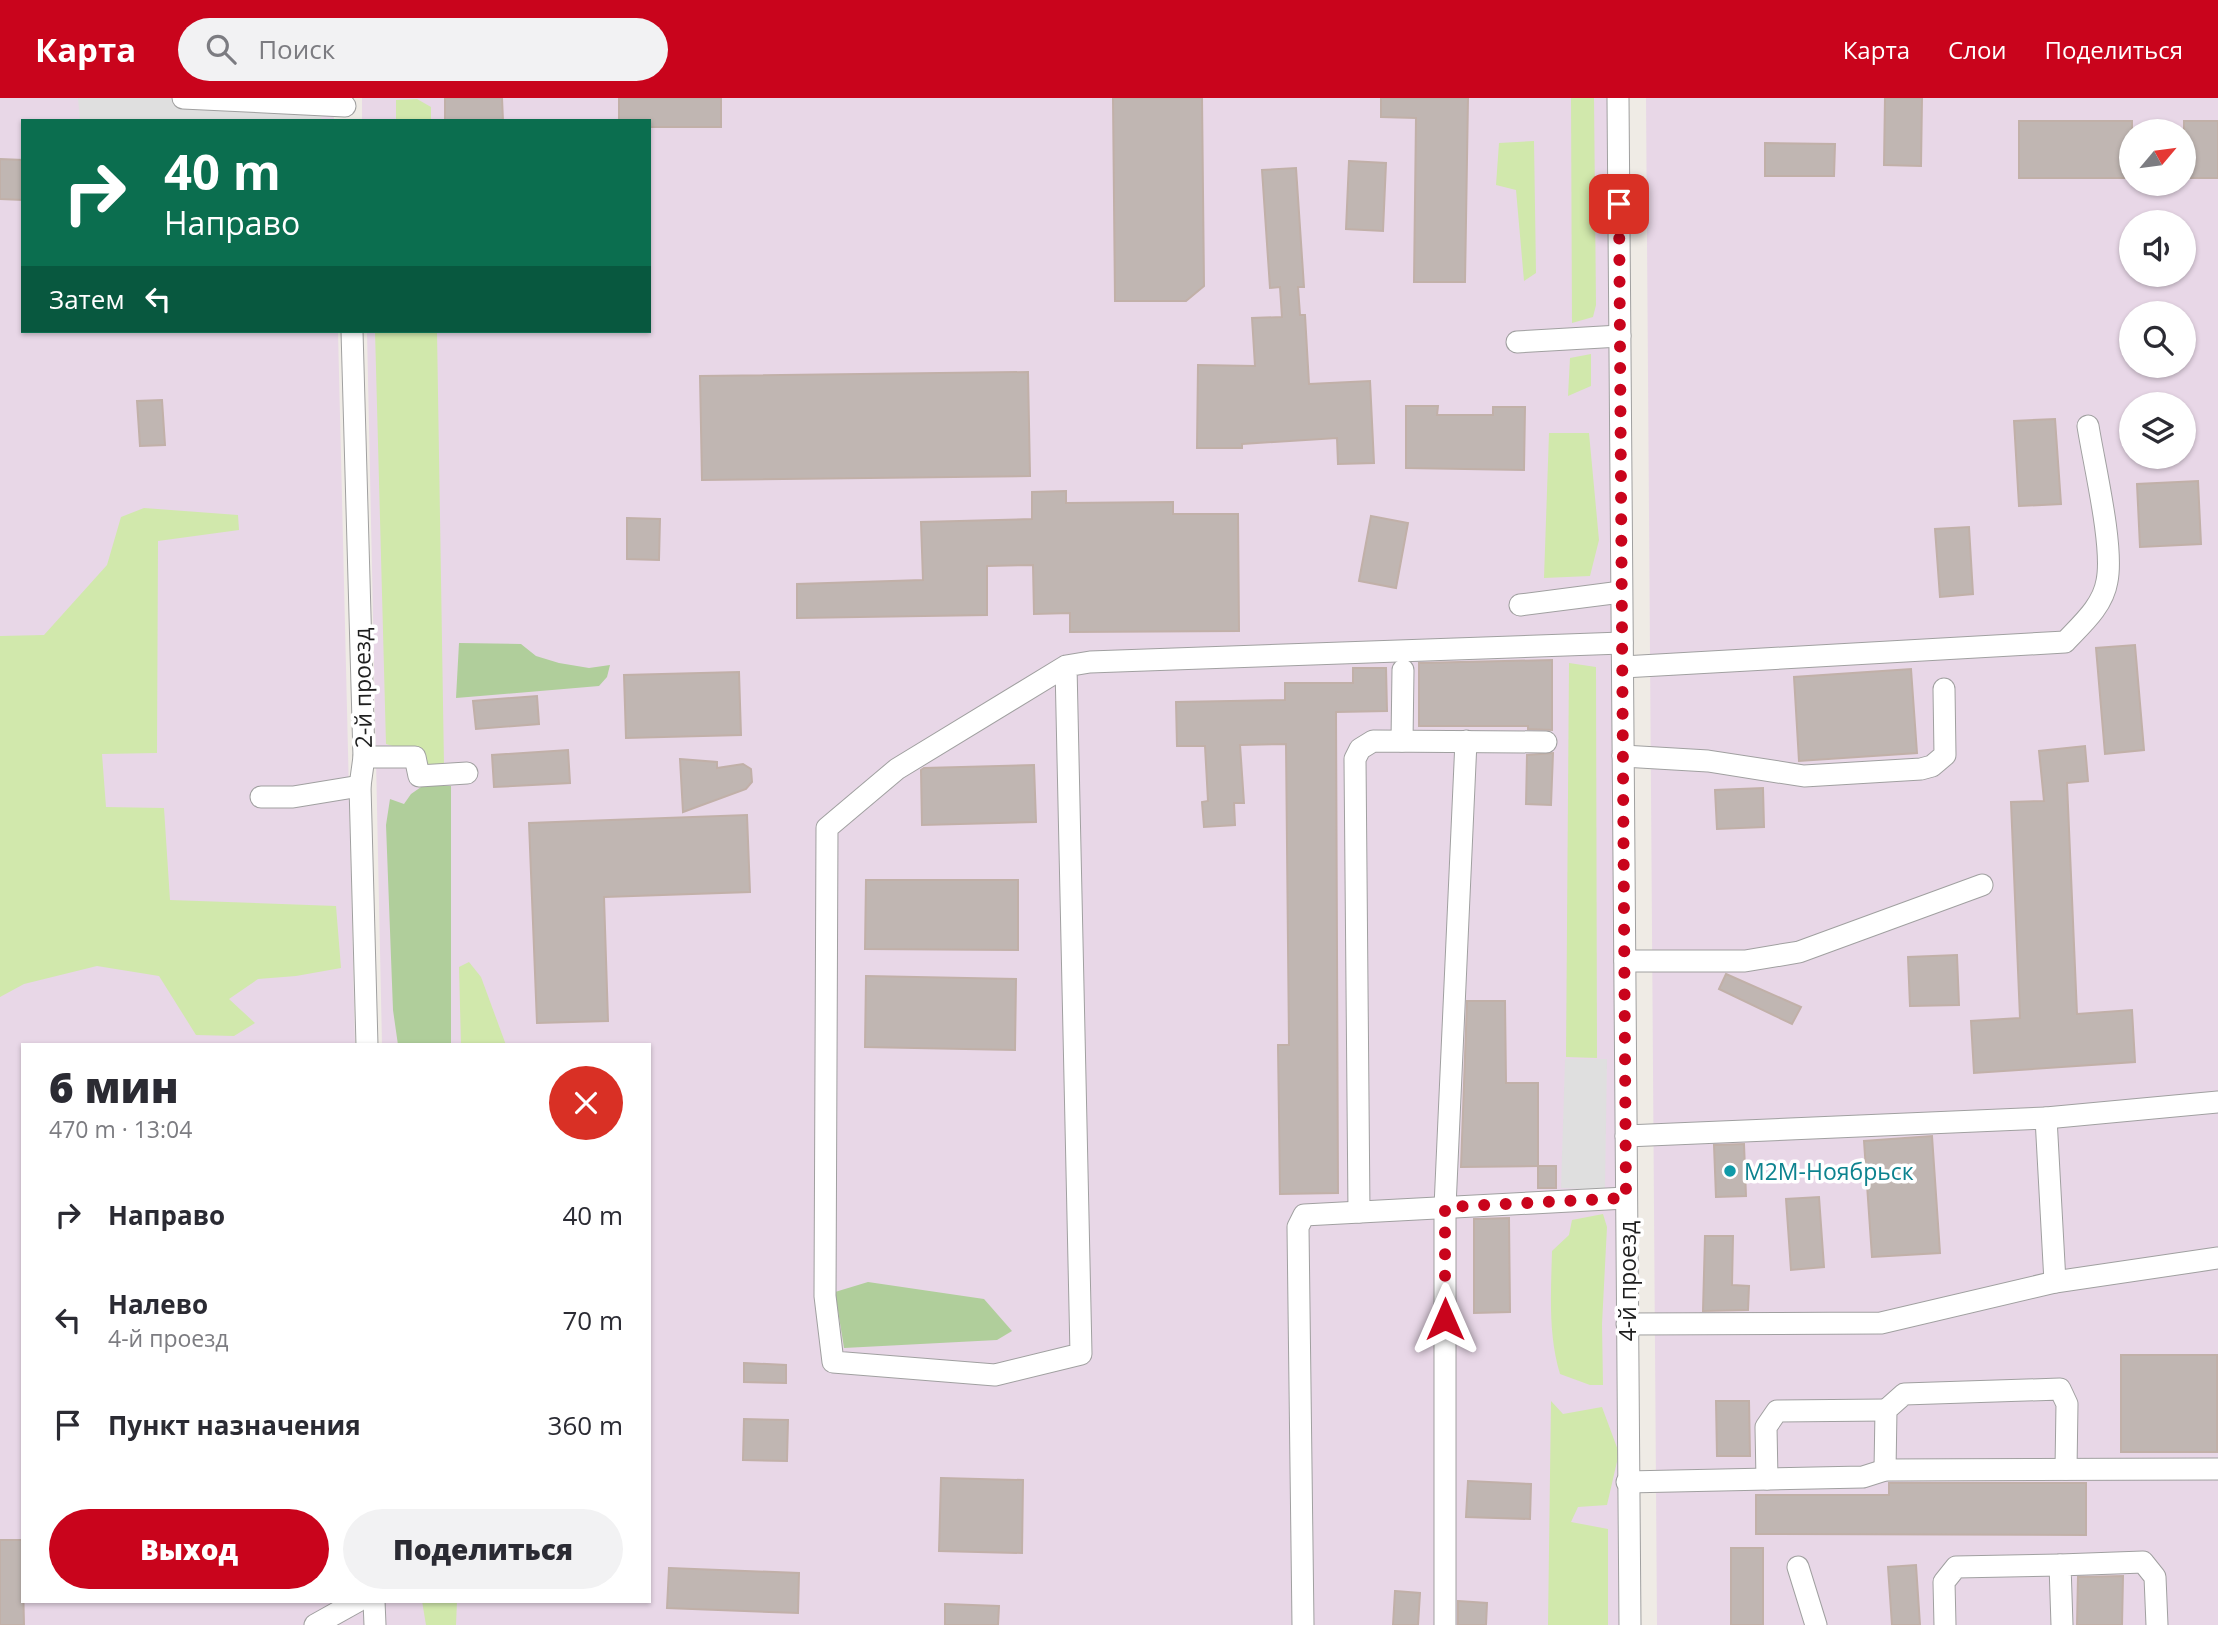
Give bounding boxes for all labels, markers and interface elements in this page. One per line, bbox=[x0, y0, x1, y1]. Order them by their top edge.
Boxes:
search box bbox=[178, 18, 668, 81]
text: Карта bbox=[35, 27, 136, 72]
icon: search bbox=[202, 30, 240, 68]
text: Поиск bbox=[258, 31, 335, 67]
text: Карта bbox=[1843, 33, 1910, 66]
text: Слои bbox=[1948, 33, 2007, 66]
text: Поделиться bbox=[2045, 33, 2183, 66]
north arrow bbox=[2119, 119, 2196, 196]
map controls bbox=[2119, 119, 2196, 469]
text: 40 m bbox=[164, 138, 281, 204]
icon: right bbox=[49, 147, 140, 238]
pin bbox=[1589, 174, 1649, 234]
icon: arrive bbox=[1600, 185, 1638, 223]
text: Направо bbox=[164, 201, 300, 244]
button: sound bbox=[2119, 210, 2196, 287]
icon: left bbox=[139, 280, 177, 318]
text: Затем bbox=[49, 281, 125, 317]
button: search bbox=[2119, 301, 2196, 378]
button: layers bbox=[2119, 392, 2196, 469]
street label: 2-й проезд bbox=[345, 627, 379, 749]
text: 6 мин bbox=[49, 1058, 179, 1115]
button: close bbox=[549, 1066, 623, 1140]
text: 470 m · 13:04 bbox=[49, 1113, 192, 1145]
place label: М2М-Ноябрьск bbox=[1744, 1155, 1914, 1187]
marker: М2М-Ноябрьск bbox=[1722, 1163, 1738, 1179]
icon: right bbox=[49, 1196, 87, 1234]
text: Направо bbox=[108, 1197, 225, 1233]
text: 40 m bbox=[562, 1197, 623, 1233]
street label: 4-й проезд bbox=[1611, 1221, 1643, 1341]
position arrow bbox=[1408, 1282, 1482, 1356]
text: Налево bbox=[108, 1286, 208, 1322]
icon: left bbox=[49, 1301, 87, 1339]
text: 70 m bbox=[562, 1302, 623, 1338]
text: 4-й проезд bbox=[108, 1322, 229, 1354]
icon: arrive bbox=[49, 1406, 87, 1444]
text: Пункт назначения bbox=[108, 1407, 361, 1443]
text: 360 m bbox=[548, 1407, 623, 1443]
button: Выход bbox=[49, 1509, 329, 1589]
button: Поделиться bbox=[343, 1509, 623, 1589]

